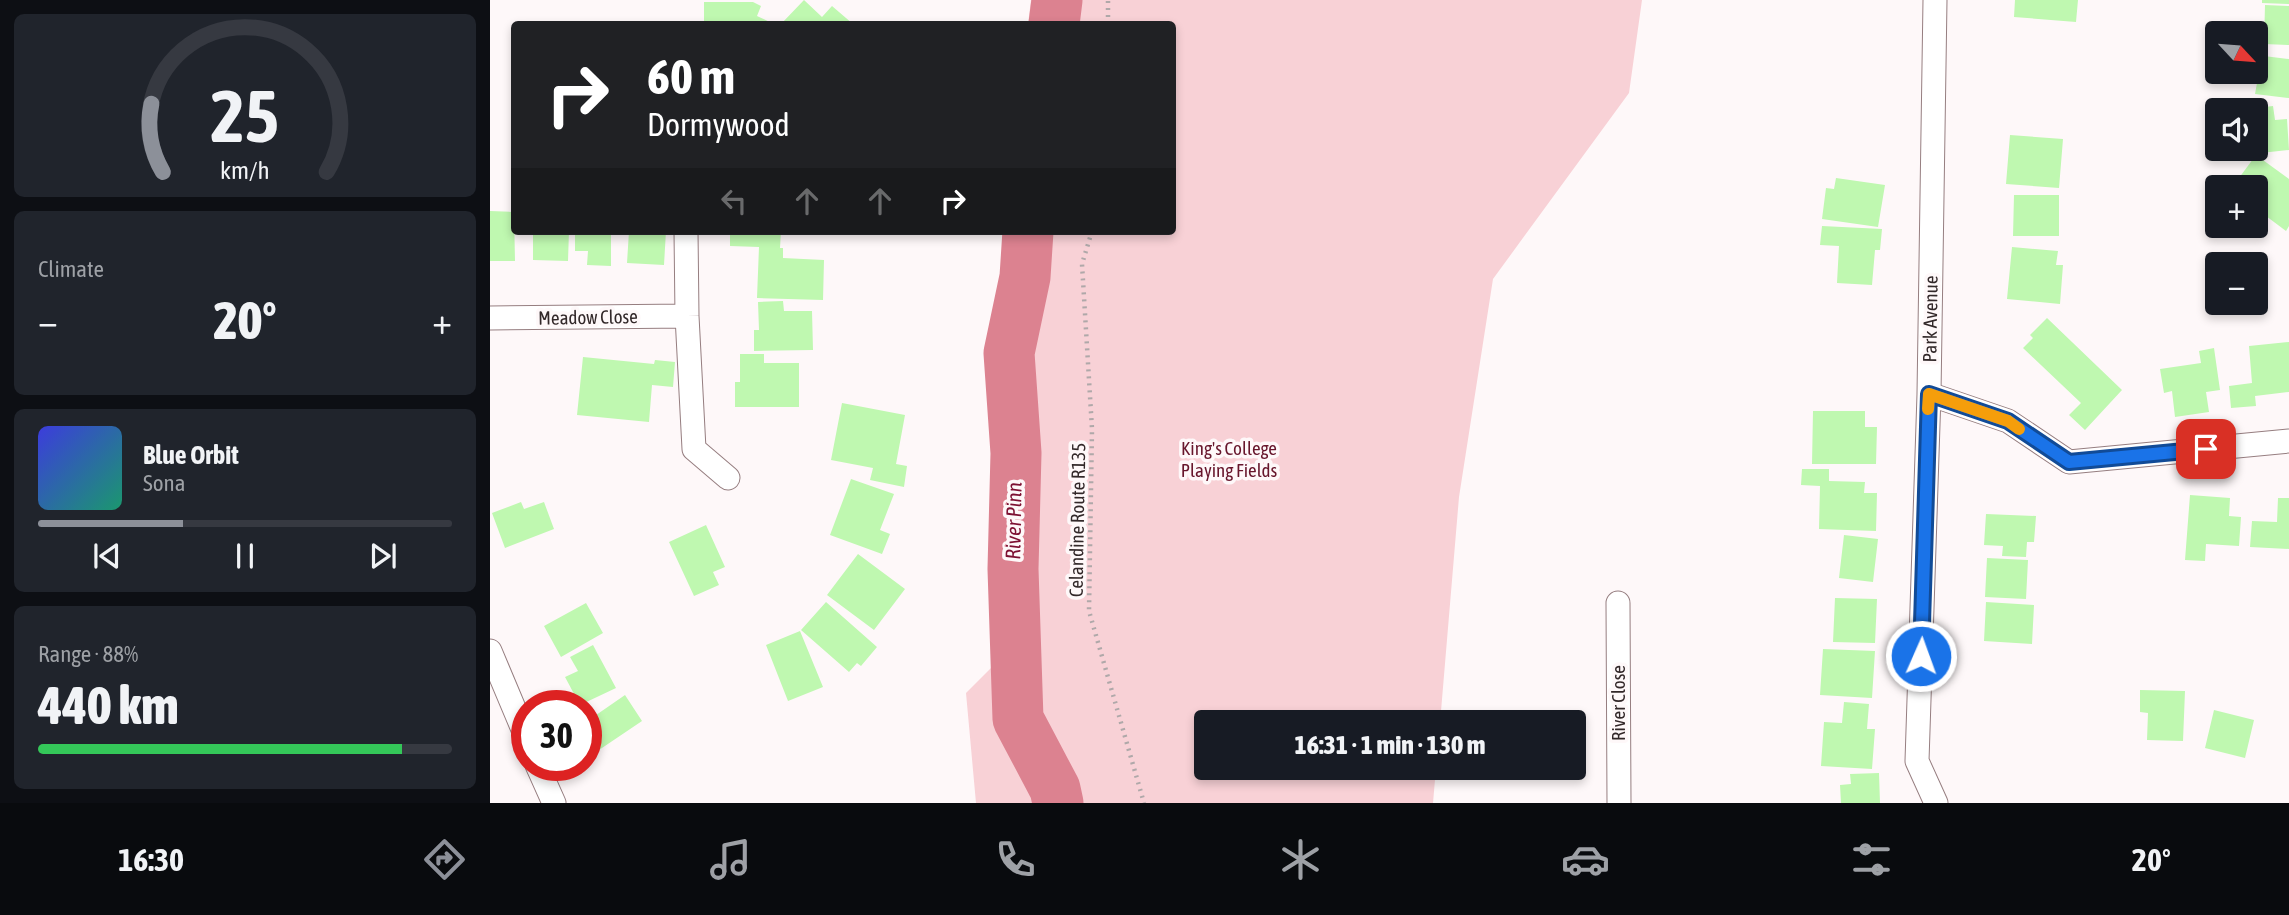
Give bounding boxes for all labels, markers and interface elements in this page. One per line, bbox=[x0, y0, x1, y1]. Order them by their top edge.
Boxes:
north arrow bbox=[2205, 21, 2268, 84]
map controls bbox=[2205, 21, 2268, 315]
text: 60 m bbox=[647, 48, 735, 104]
icon: right bbox=[532, 49, 623, 140]
text: 25 bbox=[211, 74, 279, 157]
button: sound bbox=[2205, 98, 2268, 161]
text: Dormywood bbox=[647, 106, 790, 143]
text: km/h bbox=[220, 155, 270, 183]
button: + bbox=[2205, 175, 2268, 238]
icon: left bbox=[715, 182, 753, 220]
icon: ahead bbox=[788, 182, 826, 220]
icon: ahead bbox=[861, 182, 899, 220]
icon: right bbox=[934, 182, 972, 220]
button: − bbox=[2205, 252, 2268, 315]
text: Climate bbox=[38, 256, 104, 282]
street label: Park Avenue bbox=[1918, 275, 1942, 363]
text: 20° bbox=[213, 290, 277, 350]
text: − bbox=[38, 299, 58, 342]
text: + bbox=[432, 299, 452, 342]
street label: Meadow Close bbox=[538, 305, 638, 329]
pin bbox=[2176, 419, 2236, 479]
icon: arrive bbox=[2187, 430, 2225, 468]
park label: King's College Playing Fields bbox=[1181, 437, 1278, 481]
text: Blue Orbit bbox=[143, 440, 239, 470]
street label: Celandine Route R135 bbox=[1065, 443, 1089, 597]
text: Sona bbox=[143, 470, 185, 496]
water label: River Pinn bbox=[1000, 482, 1026, 560]
icon: previous bbox=[88, 537, 126, 575]
icon: pause bbox=[226, 537, 264, 575]
icon: next bbox=[364, 537, 402, 575]
position arrow bbox=[1884, 619, 1958, 693]
text: Range · 88% bbox=[38, 641, 138, 667]
street label: River Close bbox=[1607, 665, 1629, 741]
text: 440 km bbox=[38, 675, 179, 735]
speed limit sign: 30 bbox=[511, 690, 602, 781]
text: 16:31 · 1 min · 130 m bbox=[1295, 730, 1485, 760]
icon: directions bbox=[420, 835, 469, 884]
icon: music bbox=[706, 835, 755, 884]
icon: phone bbox=[991, 835, 1040, 884]
icon: climate bbox=[1276, 835, 1325, 884]
icon: car bbox=[1561, 835, 1610, 884]
icon: filters bbox=[1847, 835, 1896, 884]
text: 16:30 bbox=[118, 841, 184, 878]
text: 20° bbox=[2132, 841, 2171, 878]

